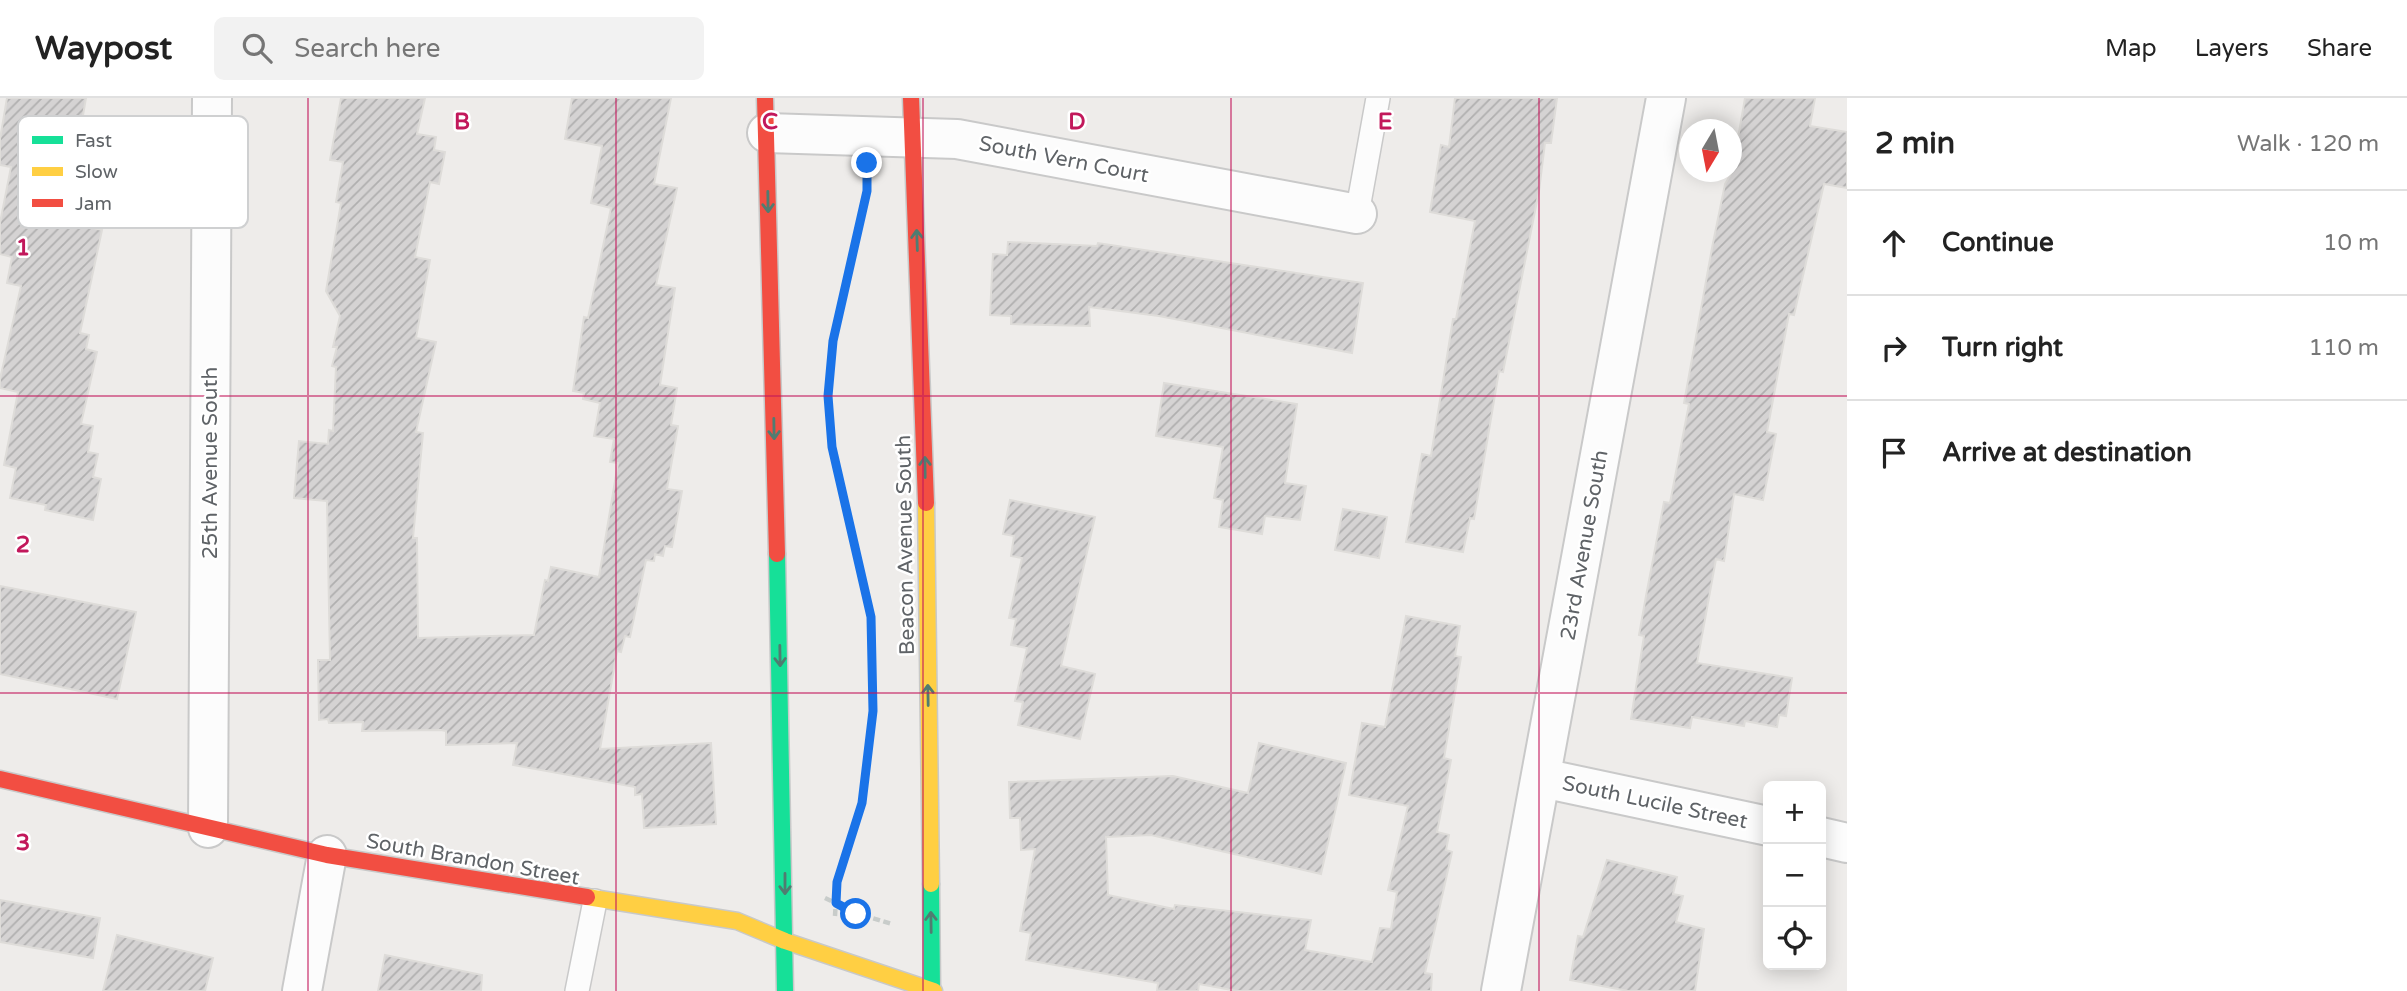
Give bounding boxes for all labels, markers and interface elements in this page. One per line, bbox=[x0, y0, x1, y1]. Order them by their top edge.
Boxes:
search box bbox=[214, 17, 704, 80]
text: Waypost bbox=[35, 29, 172, 68]
icon: search bbox=[238, 29, 276, 67]
text: Search here bbox=[294, 33, 440, 64]
text: Map bbox=[2105, 34, 2157, 63]
text: Layers bbox=[2195, 34, 2269, 63]
text: Share bbox=[2307, 34, 2372, 63]
text: B bbox=[454, 108, 470, 136]
text: C bbox=[762, 108, 778, 136]
text: D bbox=[1068, 108, 1086, 136]
text: E bbox=[1378, 108, 1392, 136]
legend bbox=[18, 116, 248, 228]
north arrow bbox=[1679, 119, 1742, 182]
text: 2 min bbox=[1875, 125, 1955, 162]
text: Fast bbox=[75, 130, 112, 152]
text: Walk · 120 m bbox=[2237, 130, 2379, 158]
street label: South Vern Court bbox=[977, 131, 1151, 188]
route end bbox=[851, 147, 882, 178]
text: Slow bbox=[75, 161, 118, 183]
one-way arrow bbox=[762, 190, 775, 213]
text: Jam bbox=[75, 193, 112, 215]
icon: ahead bbox=[1875, 224, 1913, 262]
text: Continue bbox=[1942, 227, 2054, 258]
one-way arrow bbox=[911, 229, 924, 252]
text: 10 m bbox=[2323, 229, 2379, 257]
text: 1 bbox=[16, 234, 30, 262]
icon: right bbox=[1875, 329, 1913, 367]
text: Turn right bbox=[1942, 332, 2063, 363]
text: 110 m bbox=[2309, 334, 2379, 362]
street label: 25th Avenue South bbox=[198, 367, 223, 559]
one-way arrow bbox=[767, 417, 781, 440]
icon: arrive bbox=[1875, 434, 1913, 472]
street label: Beacon Avenue South bbox=[891, 435, 920, 655]
text: Arrive at destination bbox=[1942, 437, 2192, 468]
street label: 23rd Avenue South bbox=[1555, 448, 1614, 642]
one-way arrow bbox=[918, 456, 932, 479]
text: 2 bbox=[16, 531, 30, 559]
one-way arrow bbox=[773, 645, 786, 668]
one-way arrow bbox=[921, 683, 935, 706]
street label: South Lucile Street bbox=[1560, 771, 1750, 834]
map controls bbox=[1763, 781, 1826, 970]
button: + bbox=[1763, 781, 1826, 844]
street label: South Brandon Street bbox=[364, 828, 581, 891]
text: 3 bbox=[16, 829, 30, 857]
button: − bbox=[1763, 844, 1826, 907]
one-way arrow bbox=[778, 872, 792, 895]
route start bbox=[840, 898, 871, 929]
button: locate bbox=[1763, 907, 1826, 970]
one-way arrow bbox=[924, 911, 938, 934]

